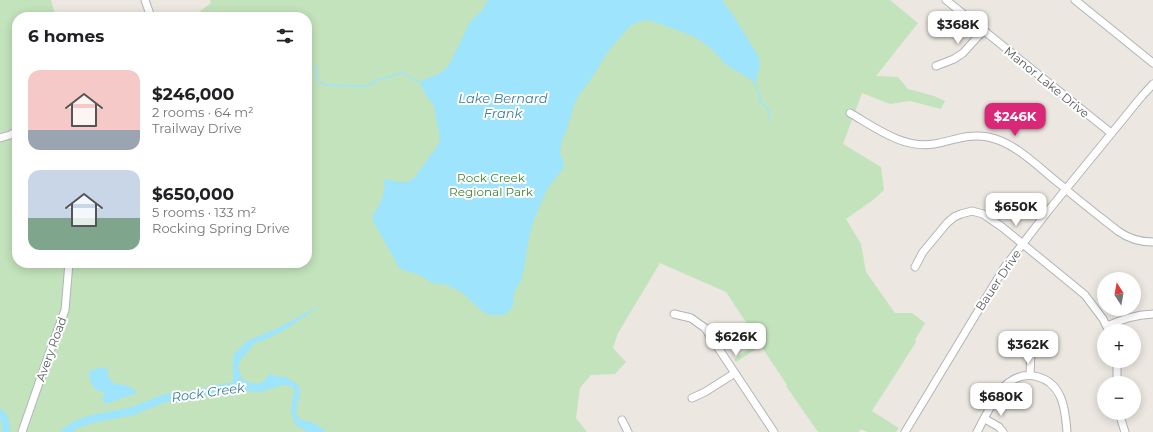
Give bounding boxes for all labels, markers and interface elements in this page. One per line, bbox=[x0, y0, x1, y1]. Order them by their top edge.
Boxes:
pin: $368K bbox=[930, 11, 986, 45]
text: $368K bbox=[937, 16, 979, 32]
icon: filters bbox=[274, 25, 296, 47]
text: 6 homes bbox=[28, 26, 104, 46]
street label: Manor Lake Drive bbox=[1001, 43, 1093, 121]
text: $246,000 bbox=[152, 84, 234, 104]
icon: home bbox=[60, 86, 108, 134]
water label: Lake Bernard Frank bbox=[458, 90, 548, 121]
pin: $246K bbox=[987, 103, 1043, 137]
text: 2 rooms · 64 m² bbox=[152, 104, 254, 120]
text: $246K bbox=[994, 108, 1036, 124]
text: Trailway Drive bbox=[152, 120, 242, 136]
park label: Rock Creek Regional Park bbox=[449, 170, 534, 199]
text: $650,000 bbox=[152, 184, 234, 204]
icon: home bbox=[60, 186, 108, 234]
pin: $650K bbox=[988, 193, 1044, 227]
text: $650K bbox=[995, 198, 1037, 214]
text: 5 rooms · 133 m² bbox=[152, 204, 256, 220]
text: Rocking Spring Drive bbox=[152, 220, 290, 236]
street label: Bauer Drive bbox=[972, 246, 1024, 314]
north arrow bbox=[1097, 272, 1141, 316]
map controls bbox=[1097, 272, 1141, 420]
street label: Avery Road bbox=[32, 315, 70, 383]
pin: $626K bbox=[708, 323, 764, 357]
button: + bbox=[1097, 324, 1141, 368]
text: $626K bbox=[715, 328, 757, 344]
pin: $362K bbox=[1000, 331, 1056, 365]
text: $362K bbox=[1007, 336, 1049, 352]
button: − bbox=[1097, 376, 1141, 420]
water label: Rock Creek bbox=[170, 379, 247, 405]
pin: $680K bbox=[973, 383, 1029, 417]
text: $680K bbox=[979, 388, 1023, 404]

